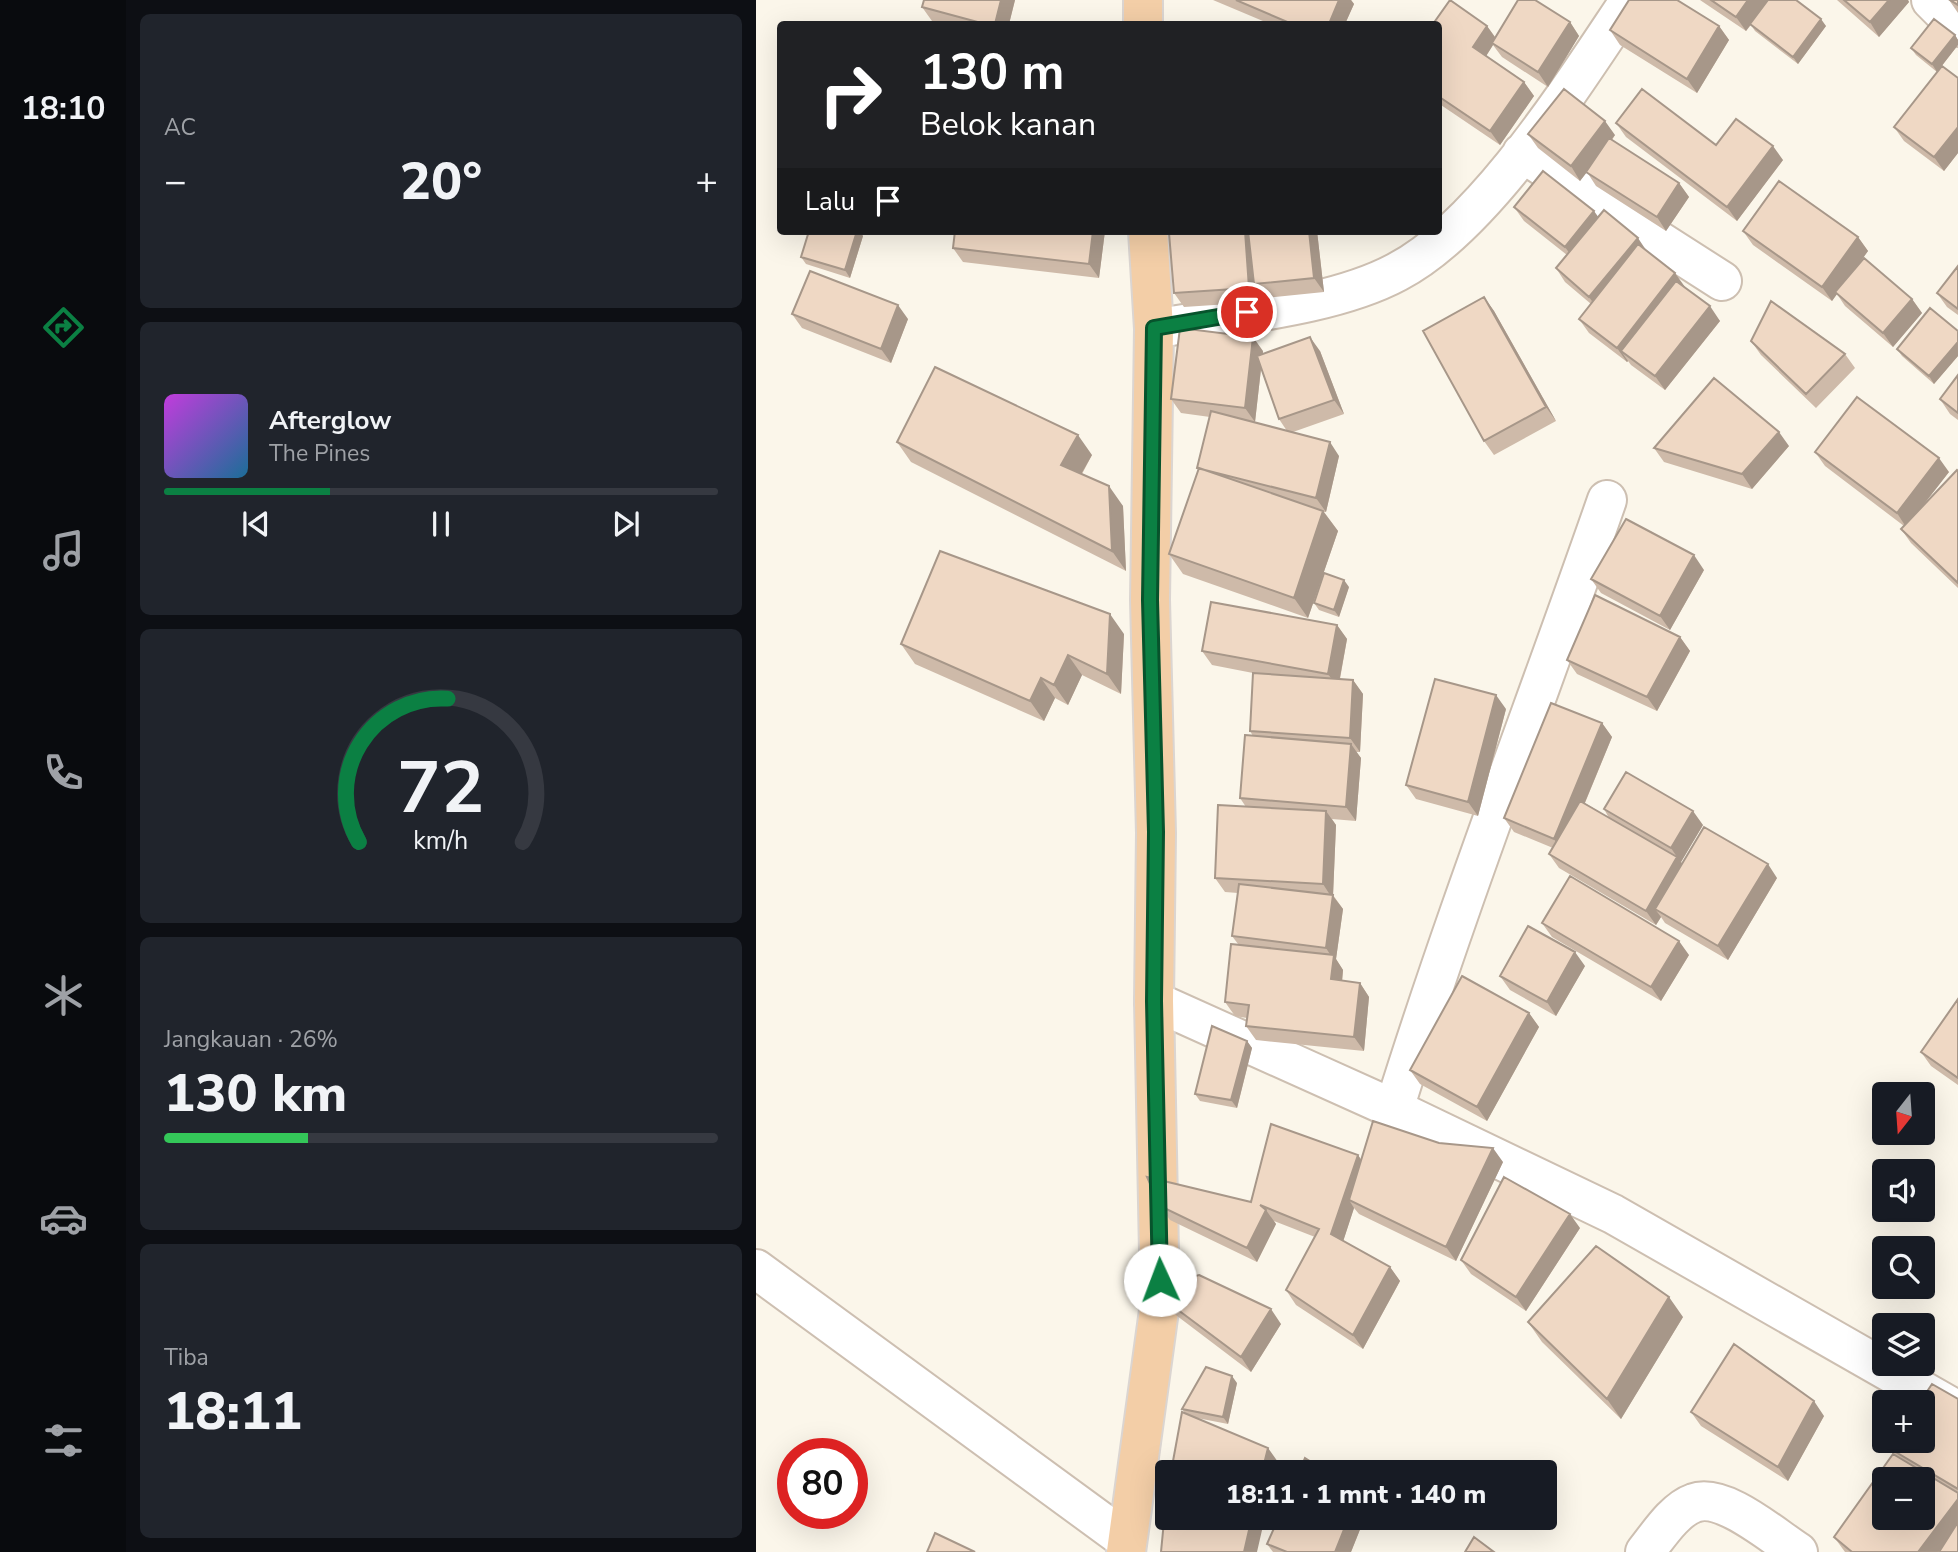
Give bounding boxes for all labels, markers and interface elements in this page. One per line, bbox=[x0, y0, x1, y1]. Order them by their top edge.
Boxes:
text: 130 m bbox=[920, 39, 1064, 106]
icon: right bbox=[805, 49, 896, 140]
text: 18:10 bbox=[21, 87, 105, 130]
text: Belok kanan bbox=[920, 103, 1096, 146]
text: AC bbox=[164, 112, 196, 143]
text: 20° bbox=[400, 146, 482, 217]
text: − bbox=[164, 156, 187, 207]
text: + bbox=[695, 156, 718, 207]
icon: arrive bbox=[869, 182, 907, 220]
text: Lalu bbox=[805, 184, 855, 219]
pin bbox=[1217, 282, 1277, 342]
icon: arrive bbox=[1228, 293, 1266, 331]
icon: directions bbox=[39, 303, 88, 352]
text: Afterglow bbox=[269, 403, 392, 438]
text: The Pines bbox=[269, 438, 370, 469]
icon: previous bbox=[237, 505, 275, 543]
icon: pause bbox=[422, 505, 460, 543]
icon: next bbox=[607, 505, 645, 543]
icon: music bbox=[39, 526, 88, 575]
text: 72 bbox=[397, 738, 485, 838]
icon: phone bbox=[39, 748, 88, 797]
text: km/h bbox=[413, 824, 469, 858]
icon: climate bbox=[39, 971, 88, 1020]
text: Jangkauan · 26% bbox=[164, 1024, 338, 1055]
text: 130 km bbox=[164, 1058, 347, 1129]
north arrow bbox=[1872, 1082, 1936, 1144]
map controls bbox=[1872, 1082, 1935, 1530]
button: sound bbox=[1872, 1159, 1935, 1222]
icon: car bbox=[39, 1194, 88, 1243]
button: search bbox=[1872, 1236, 1935, 1299]
position arrow bbox=[1123, 1243, 1197, 1317]
button: layers bbox=[1872, 1313, 1935, 1376]
text: Tiba bbox=[164, 1342, 209, 1373]
text: 18:11 bbox=[164, 1376, 302, 1447]
button: + bbox=[1872, 1390, 1935, 1453]
icon: filters bbox=[39, 1416, 88, 1465]
speed limit sign: 80 bbox=[777, 1438, 868, 1529]
button: − bbox=[1872, 1467, 1935, 1530]
text: 18:11 · 1 mnt · 140 m bbox=[1226, 1477, 1486, 1512]

